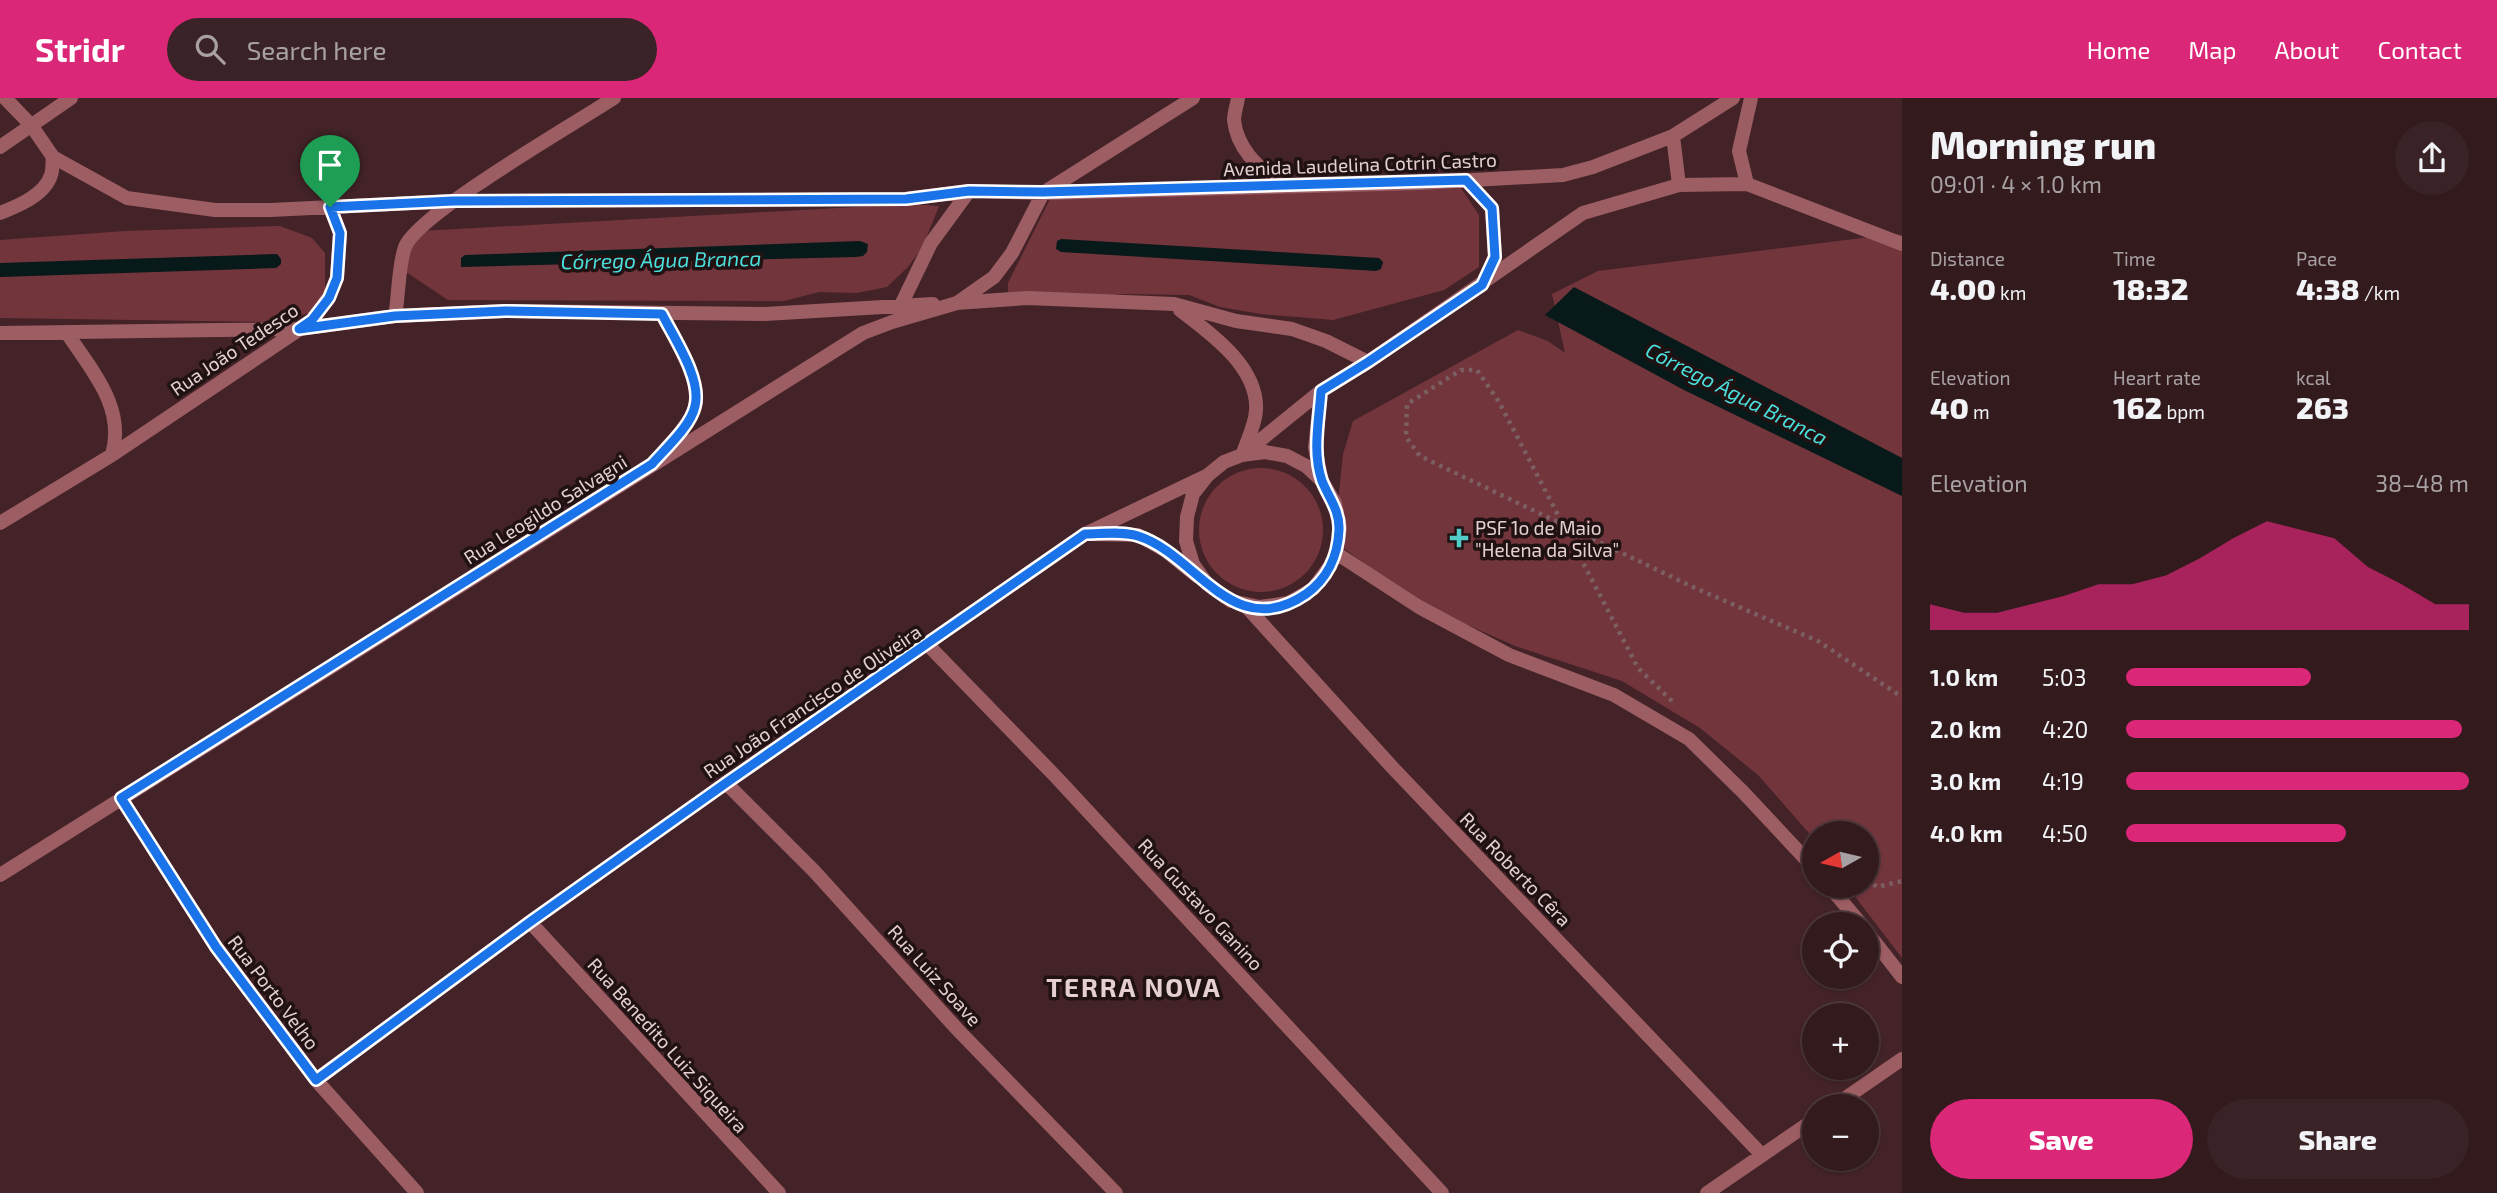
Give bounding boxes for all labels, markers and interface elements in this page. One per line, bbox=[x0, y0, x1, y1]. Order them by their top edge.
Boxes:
search box bbox=[167, 18, 657, 81]
text: Stridr bbox=[35, 29, 125, 69]
icon: search bbox=[191, 30, 229, 68]
text: Search here bbox=[247, 34, 386, 65]
text: Home bbox=[2087, 35, 2150, 64]
text: Map bbox=[2188, 35, 2236, 64]
text: About bbox=[2274, 35, 2340, 64]
text: Contact bbox=[2378, 35, 2462, 64]
text: Morning run bbox=[1930, 121, 2156, 167]
button: share bbox=[2395, 121, 2469, 195]
pin bbox=[300, 135, 360, 207]
icon: arrive bbox=[311, 146, 349, 184]
street label: Avenida Laudelina Cotrin Castro bbox=[1223, 148, 1497, 180]
text: 09:01 · 4 × 1.0 km bbox=[1930, 170, 2102, 198]
water label: Córrego Água Branca bbox=[561, 245, 761, 273]
text: Distance bbox=[1930, 247, 2005, 270]
text: Time bbox=[2113, 247, 2156, 270]
text: Pace bbox=[2296, 247, 2337, 270]
text: 4.00 bbox=[1930, 270, 1996, 306]
text: 18:32 bbox=[2113, 270, 2188, 306]
text: 4:38 bbox=[2296, 270, 2360, 306]
text: km bbox=[1996, 281, 2026, 304]
text: /km bbox=[2360, 281, 2400, 304]
street label: Rua João Tedesco bbox=[166, 298, 302, 400]
water label: Córrego Água Branca bbox=[1642, 336, 1832, 450]
text: Elevation bbox=[1930, 366, 2011, 389]
text: Heart rate bbox=[2113, 366, 2201, 389]
text: kcal bbox=[2296, 366, 2331, 389]
text: 40 bbox=[1930, 389, 1969, 425]
text: 162 bbox=[2113, 389, 2162, 425]
text: 263 bbox=[2296, 389, 2349, 425]
text: m bbox=[1969, 400, 1990, 423]
text: bpm bbox=[2162, 400, 2205, 423]
street label: Rua Leogildo Salvagni bbox=[459, 449, 631, 569]
text: Elevation bbox=[1930, 469, 2028, 497]
text: 38–48 m bbox=[2375, 469, 2469, 497]
place label: PSF 1o de Maio "Helena da Silva" bbox=[1475, 516, 1619, 561]
marker: PSF 1o de Maio "Helena da Silva" bbox=[1449, 528, 1469, 548]
street label: Rua João Francisco de Oliveira bbox=[699, 619, 925, 783]
text: 1.0 km bbox=[1930, 663, 1998, 691]
text: 5:03 bbox=[2042, 663, 2086, 691]
text: 2.0 km bbox=[1930, 715, 2002, 743]
text: 4:20 bbox=[2042, 715, 2088, 743]
text: 3.0 km bbox=[1930, 767, 2001, 795]
text: 4:19 bbox=[2042, 767, 2084, 795]
street label: Rua Roberto Cêra bbox=[1456, 807, 1576, 931]
text: 4.0 km bbox=[1930, 819, 2003, 847]
text: 4:50 bbox=[2042, 819, 2088, 847]
north arrow bbox=[1802, 821, 1880, 898]
map controls bbox=[1802, 821, 1879, 1171]
street label: Rua Gustavo Ganino bbox=[1134, 833, 1268, 975]
button: locate bbox=[1802, 912, 1879, 989]
street label: Rua Luiz Soave bbox=[883, 920, 987, 1030]
street label: Rua Porto Velho bbox=[224, 930, 324, 1054]
street label: Rua Benedito Luiz Siqueira bbox=[583, 953, 753, 1137]
district label: TERRA NOVA bbox=[1046, 971, 1222, 1002]
button: + bbox=[1802, 1003, 1879, 1080]
button: − bbox=[1802, 1094, 1879, 1171]
button: Save bbox=[1930, 1099, 2193, 1179]
button: Share bbox=[2207, 1099, 2469, 1179]

